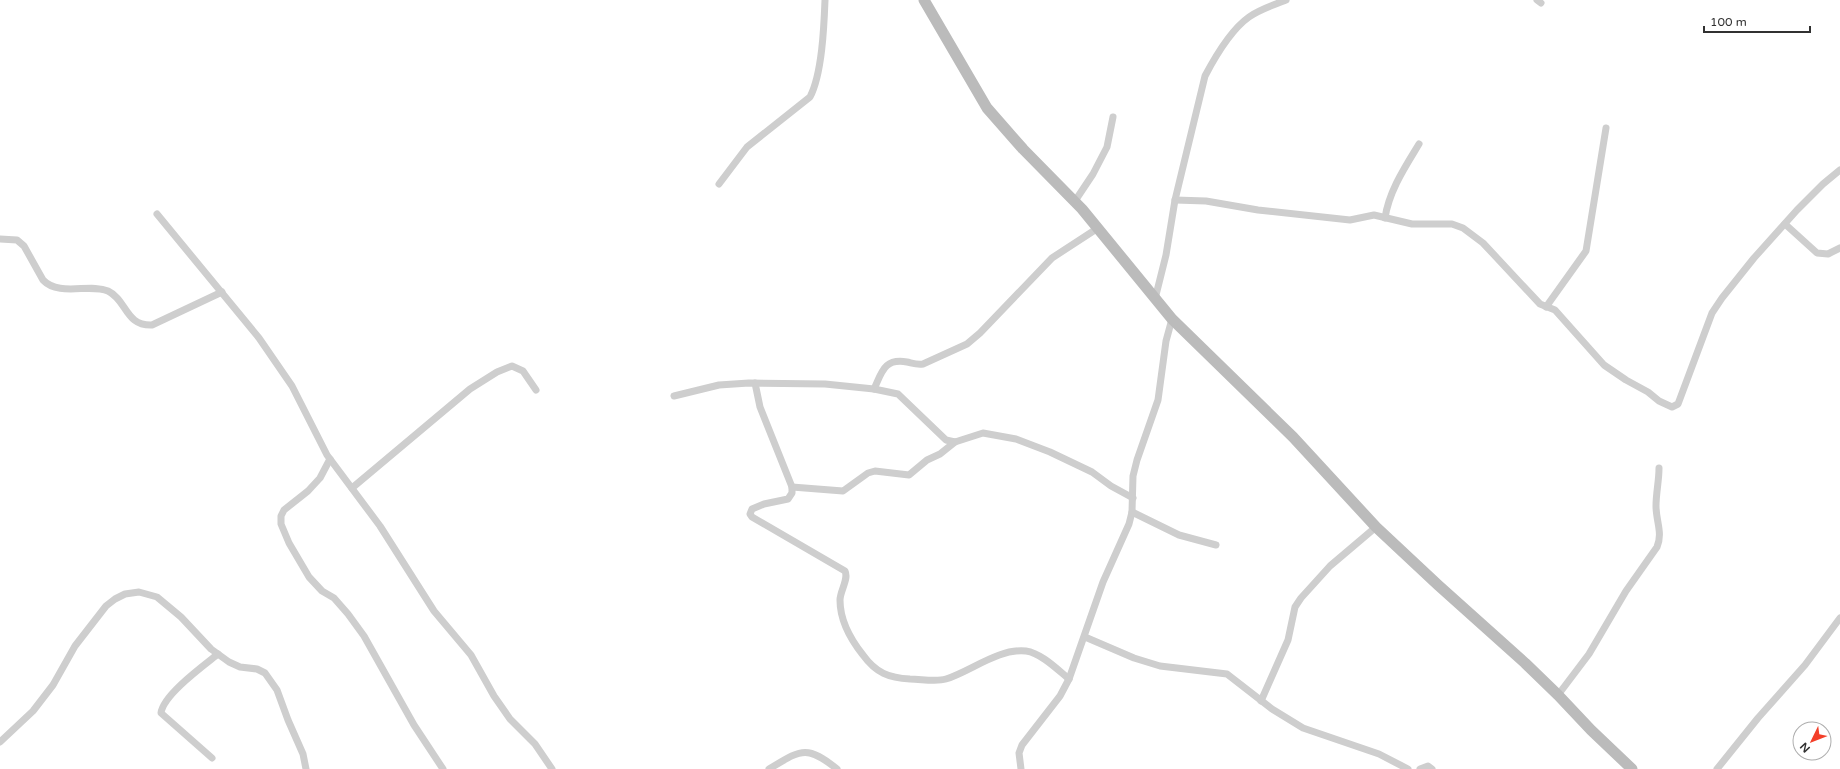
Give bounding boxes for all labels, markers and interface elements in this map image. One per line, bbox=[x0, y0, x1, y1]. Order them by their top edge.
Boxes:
scale bar bbox=[1704, 8, 1810, 34]
text: 100 m bbox=[1710, 15, 1747, 29]
north arrow bbox=[1792, 721, 1832, 761]
text: N bbox=[1797, 740, 1813, 755]

